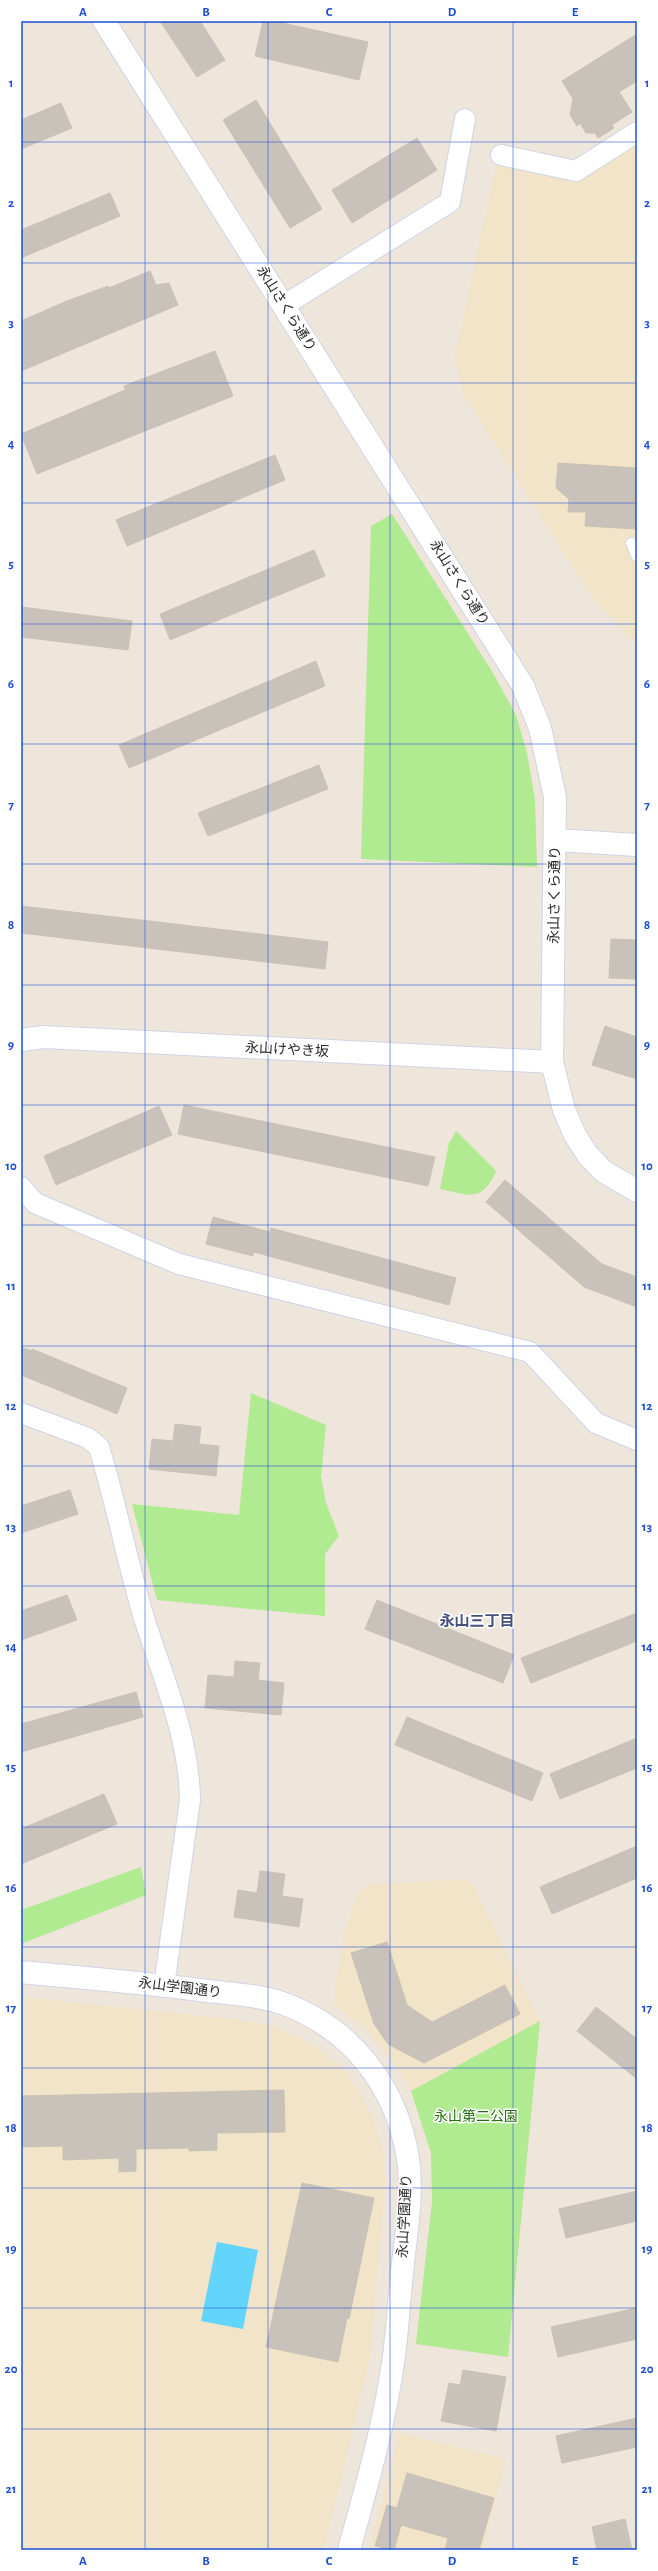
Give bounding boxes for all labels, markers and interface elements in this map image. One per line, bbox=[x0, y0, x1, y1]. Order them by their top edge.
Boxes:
text: A bbox=[79, 6, 87, 19]
text: B bbox=[202, 6, 210, 19]
text: C bbox=[326, 6, 333, 19]
text: D bbox=[448, 6, 457, 19]
text: E bbox=[572, 6, 579, 19]
text: 1 bbox=[9, 77, 13, 90]
text: 1 bbox=[645, 77, 649, 90]
text: 2 bbox=[8, 197, 14, 210]
text: 2 bbox=[644, 197, 650, 210]
street label: 永山さくら通り bbox=[254, 263, 319, 354]
text: 3 bbox=[8, 317, 14, 330]
text: 3 bbox=[644, 317, 650, 330]
text: 4 bbox=[8, 438, 15, 451]
text: 4 bbox=[644, 438, 651, 451]
street label: 永山さくら通り bbox=[427, 537, 492, 628]
text: 5 bbox=[8, 558, 14, 571]
text: 5 bbox=[644, 558, 650, 571]
text: 6 bbox=[8, 678, 14, 691]
text: 6 bbox=[644, 678, 650, 691]
text: 7 bbox=[8, 799, 14, 812]
text: 7 bbox=[644, 799, 650, 812]
street label: 永山さくら通り bbox=[546, 846, 563, 944]
text: 8 bbox=[8, 919, 14, 932]
text: 8 bbox=[644, 919, 650, 932]
text: 9 bbox=[8, 1039, 14, 1052]
text: 9 bbox=[644, 1039, 650, 1052]
street label: 永山けやき坂 bbox=[245, 1040, 329, 1059]
text: 10 bbox=[5, 1160, 17, 1173]
text: 10 bbox=[641, 1160, 653, 1173]
text: 11 bbox=[6, 1280, 16, 1293]
text: 11 bbox=[642, 1280, 652, 1293]
text: 12 bbox=[6, 1400, 16, 1413]
text: 12 bbox=[642, 1400, 652, 1413]
text: 13 bbox=[6, 1521, 17, 1534]
text: 13 bbox=[642, 1521, 653, 1534]
district label: 永山三丁目 bbox=[439, 1613, 515, 1629]
text: 14 bbox=[5, 1641, 17, 1654]
text: 14 bbox=[641, 1641, 653, 1654]
text: 15 bbox=[6, 1761, 17, 1774]
text: 15 bbox=[642, 1761, 653, 1774]
text: 16 bbox=[6, 1882, 16, 1895]
text: 16 bbox=[642, 1882, 652, 1895]
street label: 永山学園通り bbox=[137, 1975, 223, 2000]
text: 17 bbox=[6, 2002, 17, 2015]
text: 17 bbox=[642, 2002, 653, 2015]
park label: 永山第二公園 bbox=[434, 2108, 518, 2124]
text: 18 bbox=[5, 2122, 17, 2135]
text: 18 bbox=[641, 2122, 653, 2135]
street label: 永山学園通り bbox=[395, 2174, 414, 2258]
text: 19 bbox=[6, 2243, 16, 2256]
text: 19 bbox=[642, 2243, 652, 2256]
text: 20 bbox=[5, 2363, 18, 2376]
text: 20 bbox=[641, 2363, 654, 2376]
text: 21 bbox=[6, 2483, 16, 2496]
text: 21 bbox=[642, 2483, 652, 2496]
text: A bbox=[79, 2555, 87, 2568]
text: B bbox=[202, 2555, 210, 2568]
text: C bbox=[326, 2555, 333, 2568]
text: D bbox=[448, 2555, 457, 2568]
text: E bbox=[572, 2555, 579, 2568]

